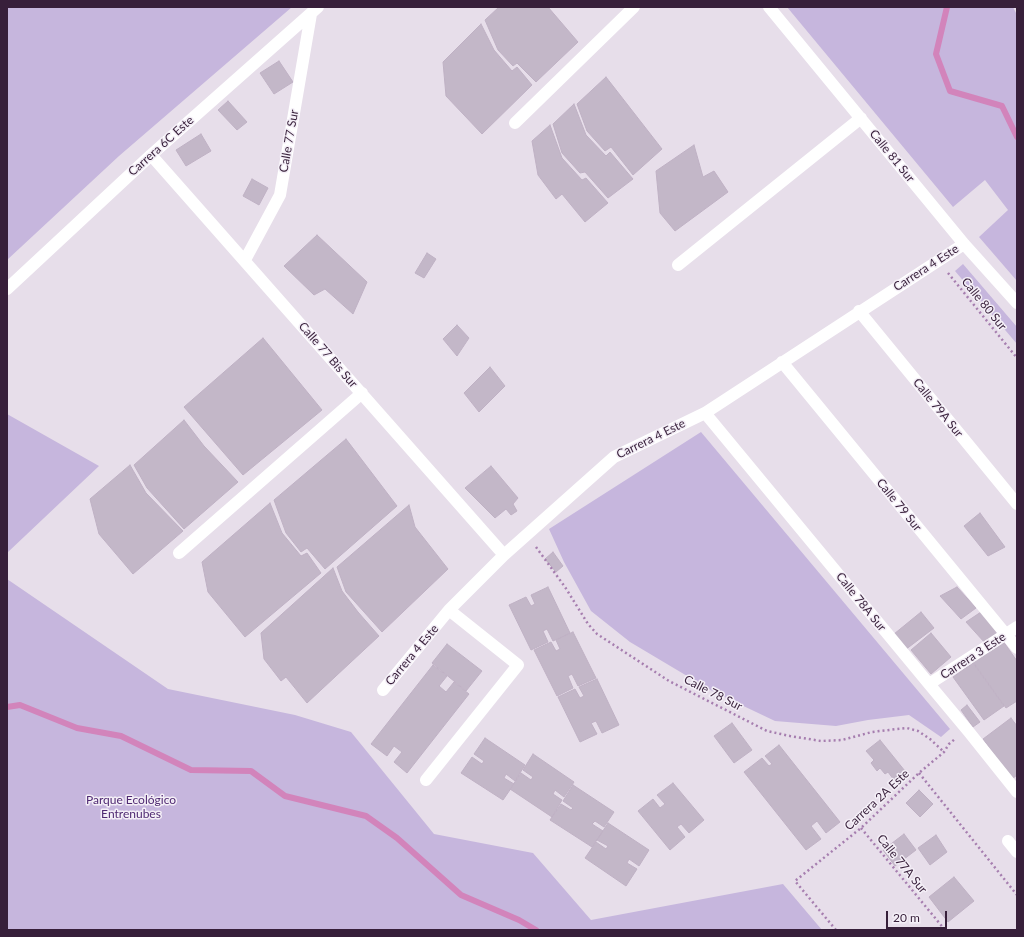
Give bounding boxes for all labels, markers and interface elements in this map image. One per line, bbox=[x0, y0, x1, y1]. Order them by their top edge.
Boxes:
street label: Calle 77 Sur bbox=[276, 108, 302, 174]
street label: Carrera 6C Este bbox=[125, 113, 197, 179]
street label: Calle 81 Sur bbox=[866, 127, 918, 185]
street label: Carrera 4 Este bbox=[891, 242, 961, 294]
street label: Calle 80 Sur bbox=[958, 275, 1010, 333]
street label: Calle 77 Bis Sur bbox=[296, 319, 360, 391]
street label: Calle 79A Sur bbox=[910, 376, 966, 440]
street label: Carrera 4 Este bbox=[614, 416, 688, 462]
street label: Calle 79 Sur bbox=[873, 476, 925, 534]
street label: Calle 78A Sur bbox=[833, 570, 889, 634]
street label: Carrera 4 Este bbox=[382, 622, 442, 688]
street label: Carrera 3 Este bbox=[938, 630, 1008, 682]
street label: Calle 78 Sur bbox=[681, 672, 745, 714]
street label: Carrera 2A Este bbox=[842, 766, 912, 834]
park label: Parque Ecológico Entrenubes bbox=[86, 793, 176, 821]
street label: Calle 77A Sur bbox=[874, 832, 930, 896]
scale bar bbox=[888, 903, 949, 929]
text: 20 m bbox=[893, 910, 920, 925]

